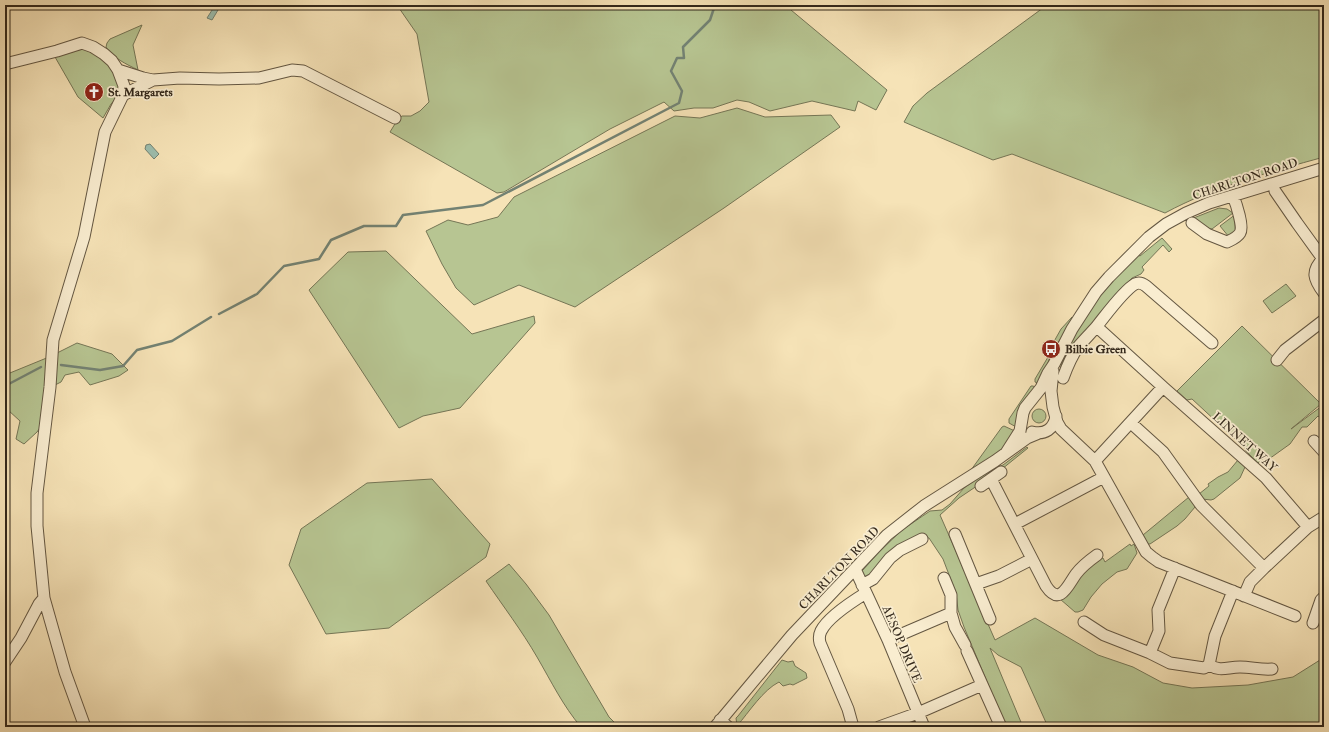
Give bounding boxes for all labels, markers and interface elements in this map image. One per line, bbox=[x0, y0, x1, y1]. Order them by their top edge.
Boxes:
church icon: St. Margarets bbox=[83, 81, 105, 103]
place label: St. Margarets bbox=[108, 85, 173, 100]
street label: CHARLTON ROAD bbox=[1191, 155, 1300, 204]
bus stop icon: Bilbie Green bbox=[1040, 338, 1062, 360]
place label: Bilbie Green bbox=[1065, 342, 1127, 357]
street label: LINNET WAY bbox=[1209, 409, 1281, 476]
street label: CHARLTON ROAD bbox=[796, 523, 883, 613]
street label: AESOP DRIVE bbox=[878, 602, 925, 685]

